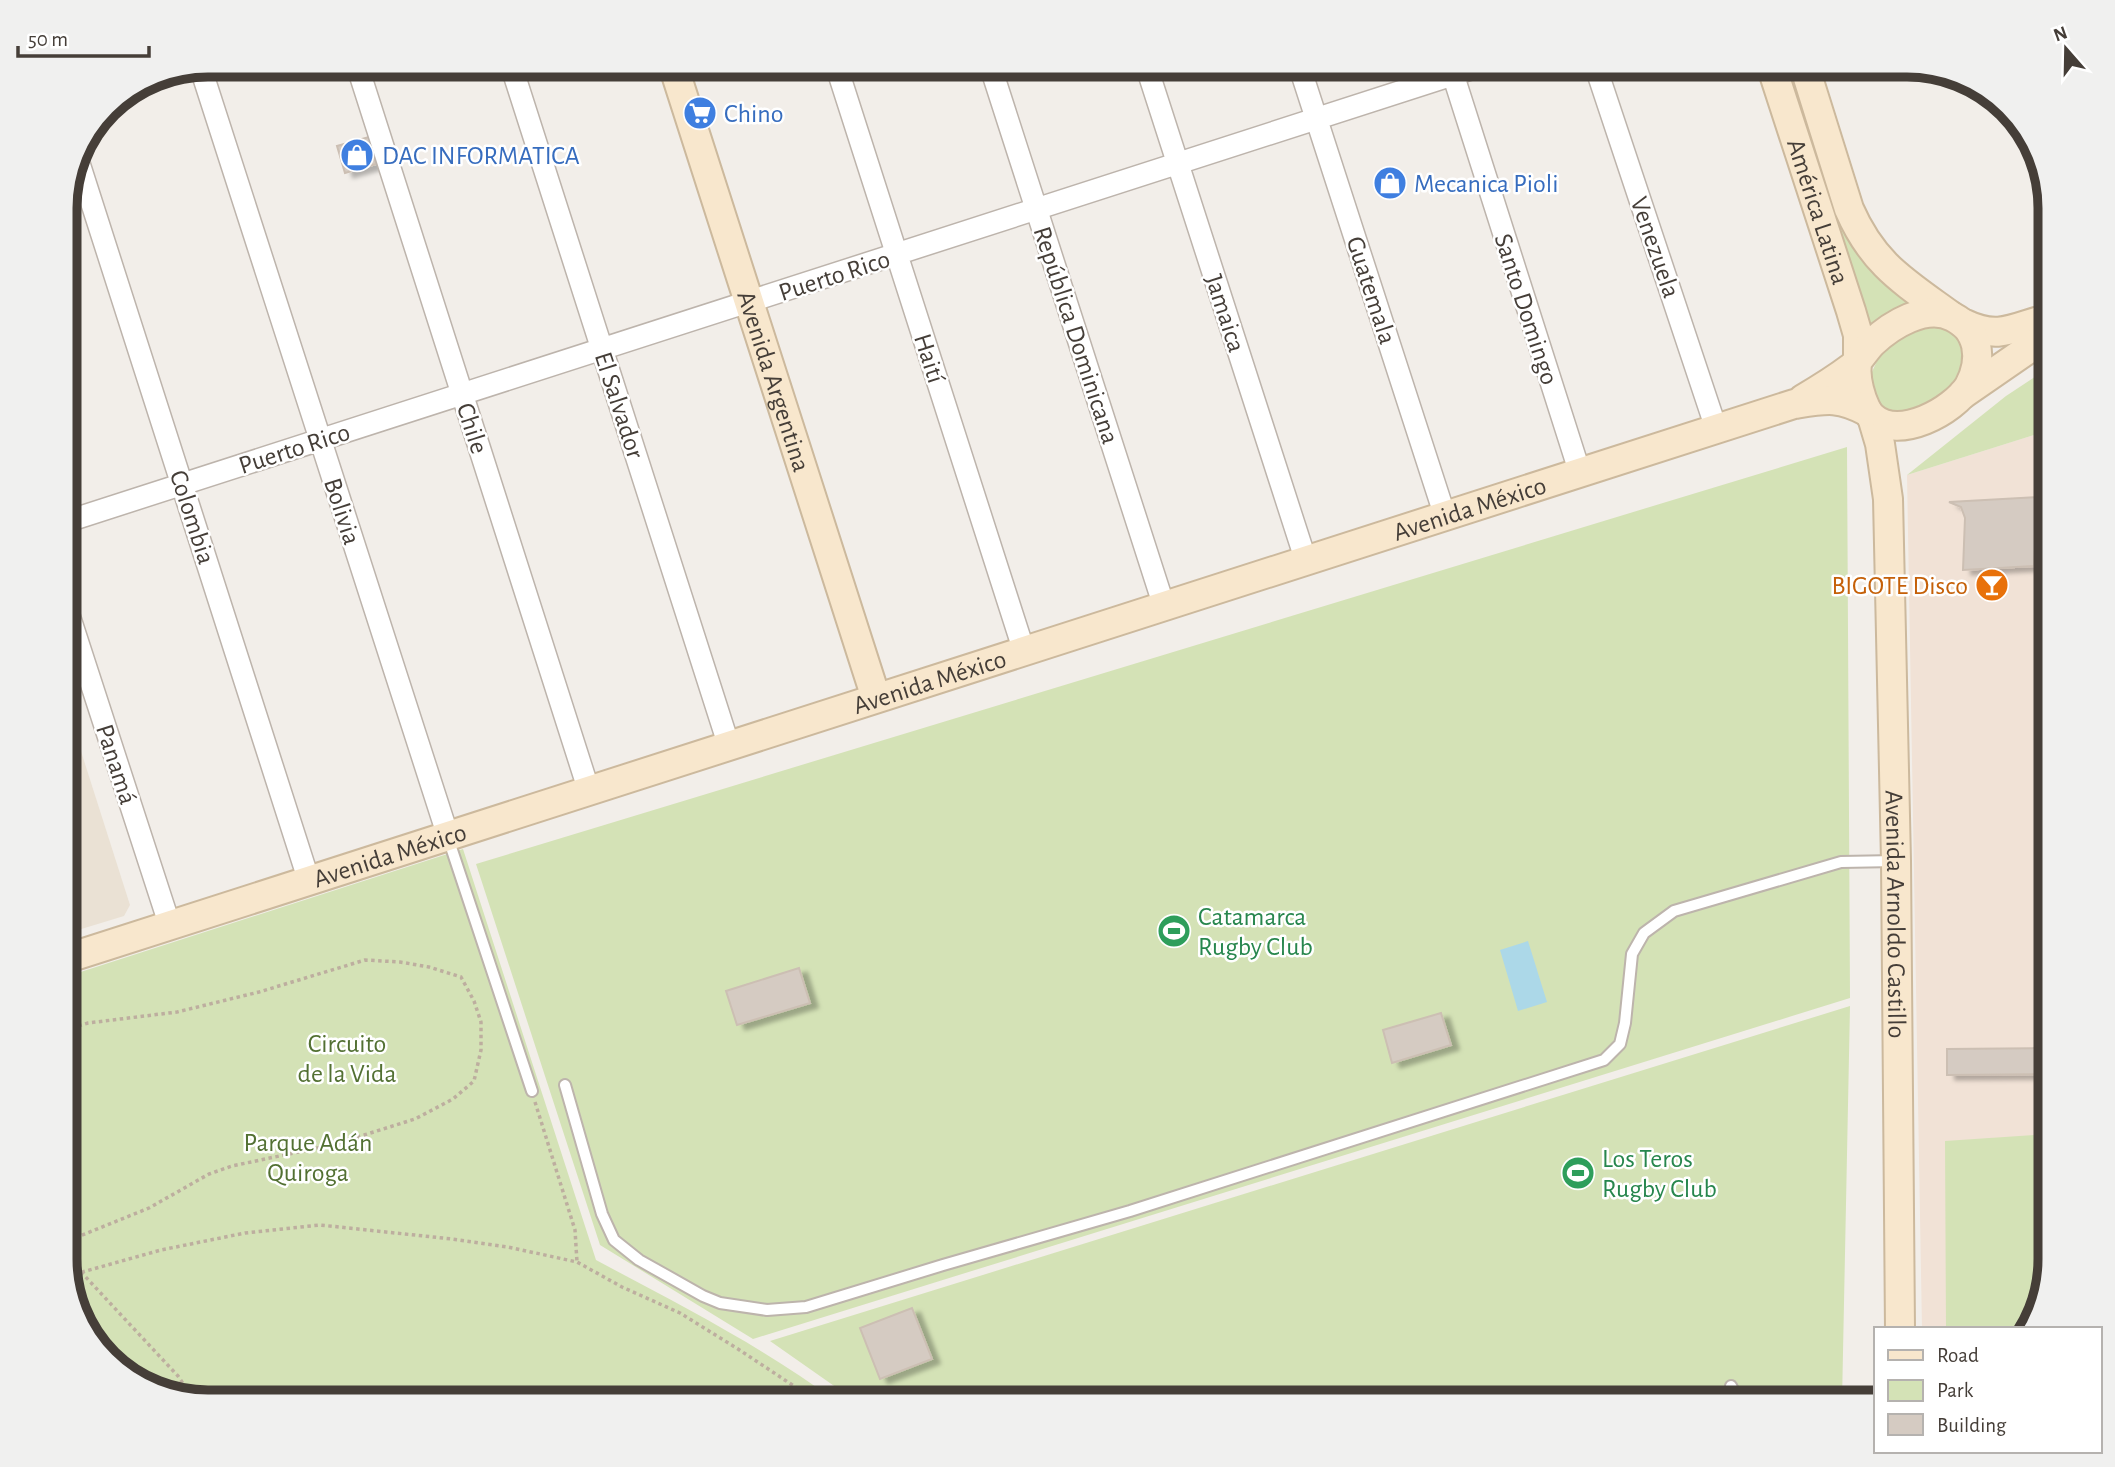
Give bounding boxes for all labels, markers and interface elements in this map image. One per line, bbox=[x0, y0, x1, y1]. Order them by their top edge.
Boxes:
scale bar bbox=[18, 14, 149, 58]
north arrow bbox=[2031, 14, 2101, 84]
text: N bbox=[2051, 23, 2070, 46]
text: 50 m bbox=[28, 29, 68, 50]
supermarket icon: Chino bbox=[681, 94, 719, 132]
place label: Chino bbox=[724, 101, 784, 127]
shop icon: DAC INFORMATICA bbox=[338, 136, 376, 174]
street label: América Latina bbox=[1782, 136, 1853, 288]
place label: DAC INFORMATICA bbox=[382, 143, 580, 169]
shop icon: Mecanica Pioli bbox=[1371, 164, 1409, 202]
place label: Mecanica Pioli bbox=[1414, 171, 1559, 197]
street label: Venezuela bbox=[1626, 193, 1684, 301]
street label: República Dominicana bbox=[1029, 223, 1124, 447]
street label: Santo Domingo bbox=[1489, 231, 1563, 388]
street label: Guatemala bbox=[1341, 233, 1401, 347]
street label: Puerto Rico bbox=[775, 246, 893, 306]
street label: Jamaica bbox=[1200, 271, 1250, 355]
street label: Avenida Argentina bbox=[732, 288, 815, 475]
street label: Haití bbox=[909, 330, 949, 387]
street label: El Salvador bbox=[590, 349, 649, 462]
street label: Chile bbox=[452, 400, 492, 457]
street label: Puerto Rico bbox=[235, 419, 353, 479]
street label: Colombia bbox=[165, 467, 219, 568]
street label: Avenida México bbox=[1390, 472, 1549, 546]
street label: Bolivia bbox=[319, 475, 365, 548]
bar icon: BIGOTE Disco bbox=[1973, 566, 2011, 604]
place label: BIGOTE Disco bbox=[1831, 573, 1968, 599]
street label: Avenida México bbox=[850, 646, 1010, 719]
street label: Panamá bbox=[91, 721, 141, 808]
street label: Avenida Arnoldo Castillo bbox=[1880, 790, 1910, 1039]
street label: Avenida México bbox=[310, 819, 470, 892]
place label: Catamarca Rugby Club bbox=[1198, 904, 1313, 960]
sports icon: Catamarca Rugby Club bbox=[1155, 912, 1193, 950]
park label: Circuito de la Vida bbox=[298, 1031, 396, 1087]
park label: Parque Adán Quiroga bbox=[244, 1130, 372, 1186]
place label: Los Teros Rugby Club bbox=[1602, 1146, 1717, 1202]
sports icon: Los Teros Rugby Club bbox=[1559, 1154, 1597, 1192]
legend bbox=[1874, 1327, 2101, 1453]
text: Road bbox=[1937, 1345, 1979, 1366]
text: Park bbox=[1937, 1380, 1974, 1401]
text: Building bbox=[1937, 1415, 2007, 1436]

